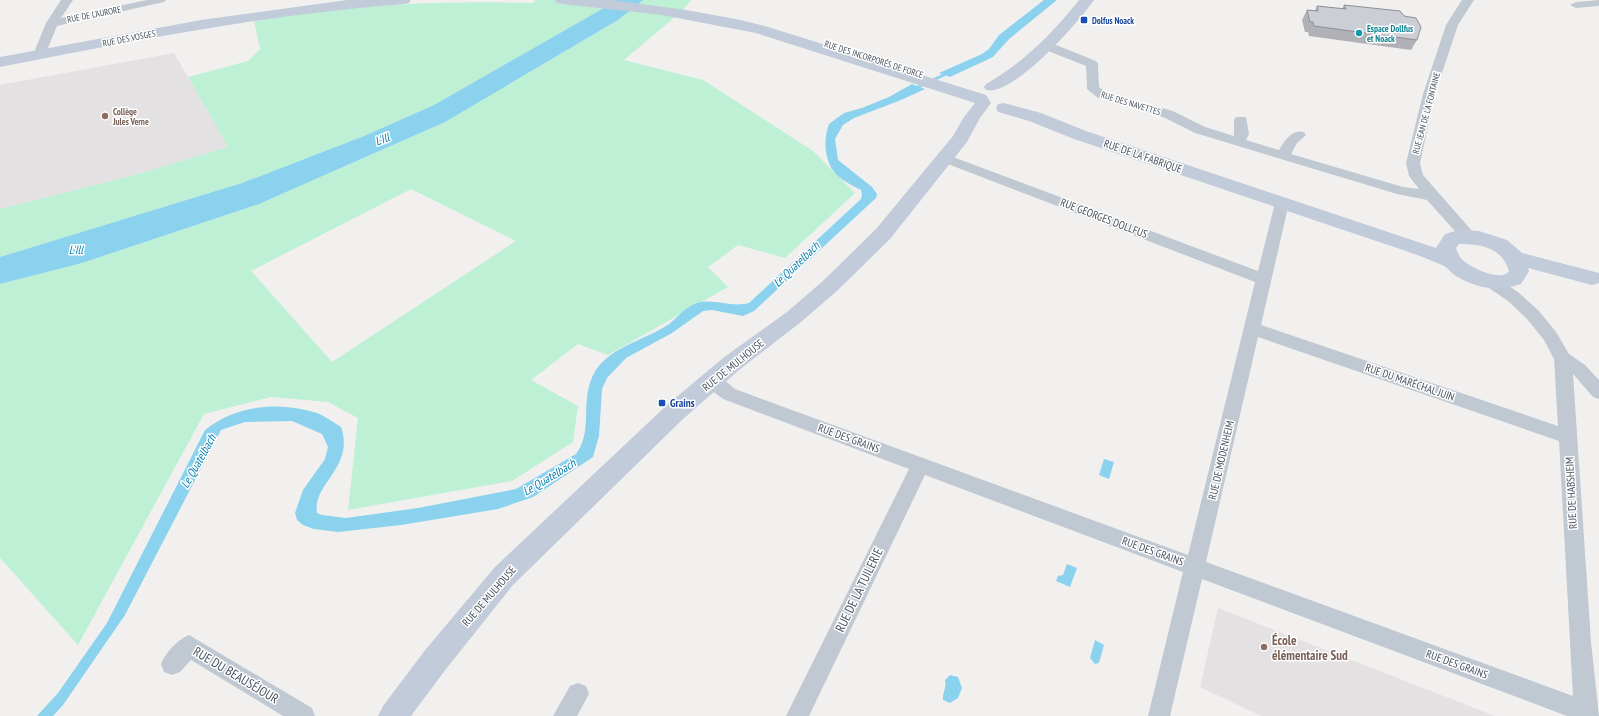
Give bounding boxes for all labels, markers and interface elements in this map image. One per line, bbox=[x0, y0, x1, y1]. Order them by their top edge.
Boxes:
street label: RUE DE L'AURORE bbox=[66, 3, 122, 25]
marker: Dolfus Noack bbox=[1079, 15, 1089, 25]
place label: Dolfus Noack bbox=[1092, 15, 1134, 26]
place label: Espace Dollfus et Noack bbox=[1367, 23, 1413, 44]
street label: RUE DES VOSGES bbox=[102, 27, 157, 49]
marker: Espace Dollfus et Noack bbox=[1354, 28, 1364, 38]
street label: RUE DES INCORPORÉS DE FORCE bbox=[823, 38, 925, 80]
street label: RUE JEAN DE LA FONTAINE bbox=[1410, 71, 1442, 155]
street label: RUE DES NAVETTES bbox=[1100, 89, 1162, 117]
place label: Collège Jules Verne bbox=[112, 106, 149, 127]
marker: Collège Jules Verne bbox=[100, 111, 110, 121]
water label: L'Ill bbox=[373, 129, 393, 149]
street label: RUE DE LA FABRIQUE bbox=[1102, 136, 1184, 176]
street label: RUE GEORGES DOLLFUS bbox=[1058, 195, 1150, 241]
water label: Le Quatelbach bbox=[770, 238, 823, 290]
water label: L'Ill bbox=[69, 242, 84, 257]
street label: RUE DE MULHOUSE bbox=[699, 336, 767, 394]
street label: RUE DU MARÉCHAL JUIN bbox=[1363, 360, 1457, 404]
place label: Grains bbox=[670, 396, 695, 410]
marker: Grains bbox=[657, 398, 667, 408]
street label: RUE DE MODENHEIM bbox=[1205, 419, 1237, 501]
street label: RUE DES GRAINS bbox=[816, 420, 882, 456]
water label: Le Quatelbach bbox=[177, 431, 219, 490]
water label: Le Quatelbach bbox=[520, 455, 579, 499]
street label: RUE DE HABSHEIM bbox=[1562, 457, 1580, 529]
street label: RUE DES GRAINS bbox=[1120, 533, 1186, 569]
street label: RUE DE LA TUILERIE bbox=[831, 545, 887, 635]
street label: RUE DE MULHOUSE bbox=[459, 563, 519, 629]
place label: École élémentaire Sud bbox=[1272, 632, 1348, 664]
marker: École élémentaire Sud bbox=[1259, 642, 1269, 652]
street label: RUE DU BEAUSÉJOUR bbox=[190, 643, 282, 707]
street label: RUE DES GRAINS bbox=[1424, 646, 1490, 682]

